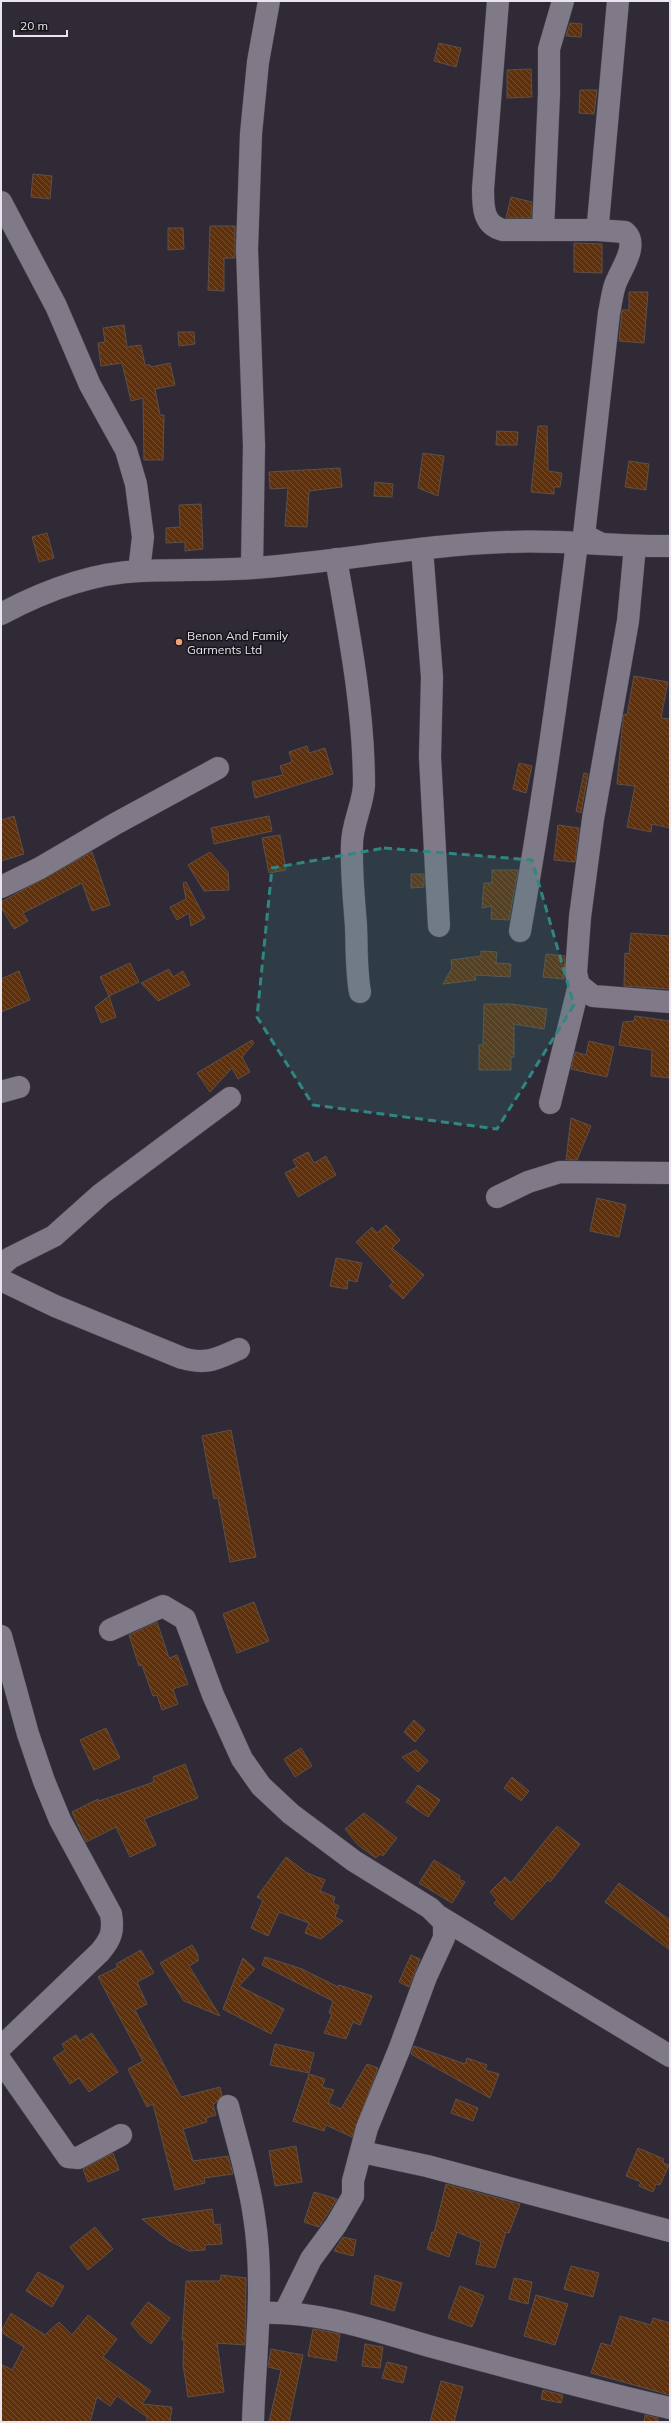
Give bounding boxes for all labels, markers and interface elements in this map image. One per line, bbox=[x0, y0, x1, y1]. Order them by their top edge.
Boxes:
scale bar bbox=[14, 12, 67, 38]
text: 20 m bbox=[20, 18, 48, 33]
place label: Benon And Family Garments Ltd bbox=[187, 628, 289, 657]
marker: Benon And Family Garments Ltd bbox=[174, 637, 184, 647]

